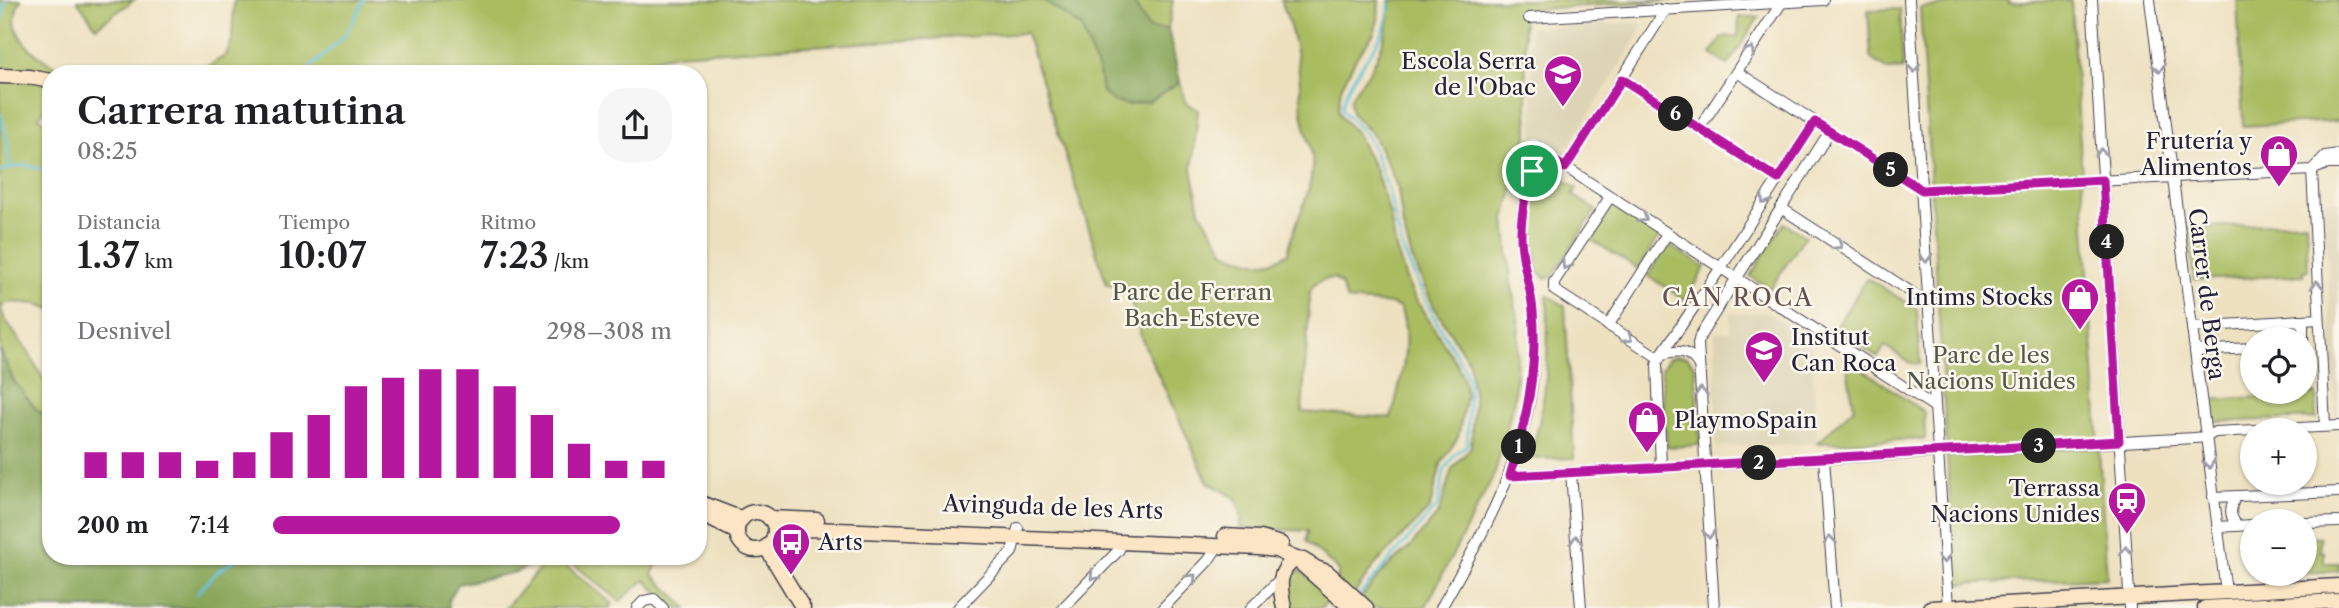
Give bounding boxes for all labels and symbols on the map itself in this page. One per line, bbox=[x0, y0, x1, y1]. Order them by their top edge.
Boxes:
one-way arrow bbox=[1742, 46, 1755, 59]
place label: Escola Serra de l'Obac bbox=[1401, 47, 1537, 101]
school or university icon: Escola Serra de l'Obac bbox=[1542, 53, 1584, 108]
one-way arrow bbox=[2152, 62, 2167, 74]
one-way arrow bbox=[1906, 63, 1921, 74]
pin: 6 bbox=[1658, 96, 1694, 132]
place label: Frutería y Alimentos bbox=[2139, 127, 2252, 181]
shop icon: Frutería y Alimentos bbox=[2258, 133, 2300, 188]
pin bbox=[1502, 141, 1562, 201]
one-way arrow bbox=[2094, 147, 2109, 158]
pin: 5 bbox=[1874, 152, 1909, 188]
one-way arrow bbox=[1760, 192, 1773, 205]
street label: Carrer de Berga bbox=[2183, 206, 2232, 382]
one-way arrow bbox=[1635, 210, 1648, 223]
pin: 4 bbox=[2090, 224, 2124, 260]
one-way arrow bbox=[1830, 237, 1843, 249]
one-way arrow bbox=[1918, 253, 1933, 264]
one-way arrow bbox=[1561, 257, 1574, 270]
shop icon: Intims Stocks bbox=[2059, 276, 2101, 331]
park label: Parc de Ferran Bach-Esteve bbox=[1112, 278, 1272, 332]
one-way arrow bbox=[2310, 279, 2325, 290]
district label: CAN ROCA bbox=[1662, 283, 1814, 312]
place label: Intims Stocks bbox=[1906, 283, 2053, 311]
place label: Institut Can Roca bbox=[1791, 323, 1897, 377]
school or university icon: Institut Can Roca bbox=[1743, 329, 1785, 384]
one-way arrow bbox=[1620, 330, 1633, 343]
park label: Parc de les Nacions Unides bbox=[1906, 341, 2076, 395]
one-way arrow bbox=[1693, 386, 1708, 397]
shop icon: PlaymoSpain bbox=[1626, 399, 1668, 454]
place label: PlaymoSpain bbox=[1674, 406, 1817, 434]
pin: 3 bbox=[2022, 428, 2056, 464]
pin: 1 bbox=[1502, 430, 1536, 464]
pin: 2 bbox=[1742, 446, 1776, 480]
one-way arrow bbox=[2201, 458, 2216, 469]
place label: Terrassa Nacions Unides bbox=[1930, 474, 2101, 528]
station icon: Terrassa Nacions Unides bbox=[2106, 480, 2148, 535]
street label: Avinguda de les Arts bbox=[941, 489, 1164, 525]
bus stop icon: Arts bbox=[770, 521, 812, 576]
place label: Arts bbox=[817, 528, 863, 556]
one-way arrow bbox=[1702, 529, 1717, 540]
one-way arrow bbox=[1569, 534, 1584, 545]
one-way arrow bbox=[1823, 534, 1838, 545]
one-way arrow bbox=[2119, 545, 2134, 556]
one-way arrow bbox=[1937, 554, 1952, 565]
one-way arrow bbox=[1089, 567, 1102, 580]
one-way arrow bbox=[1183, 573, 1196, 586]

